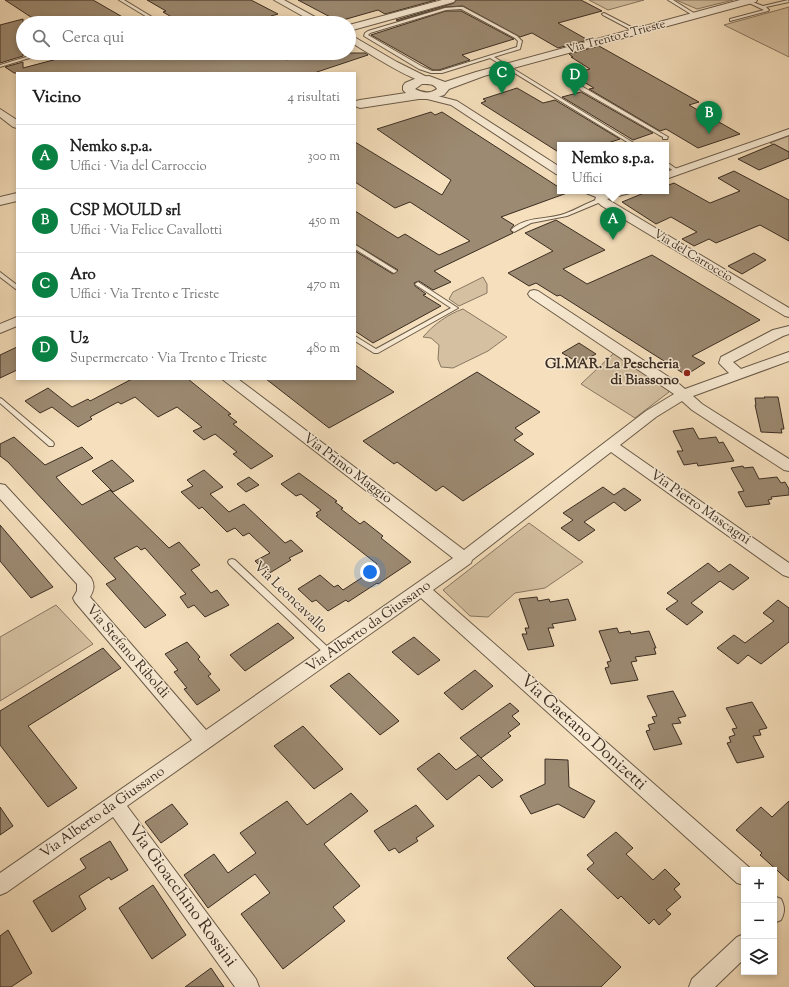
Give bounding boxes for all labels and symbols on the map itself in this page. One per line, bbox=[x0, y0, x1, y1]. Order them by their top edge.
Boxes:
street label: Via Trento e Trieste bbox=[565, 15, 668, 59]
pin: C bbox=[489, 61, 515, 94]
pin: D bbox=[562, 63, 588, 96]
pin: B bbox=[696, 101, 722, 134]
pin: A bbox=[600, 207, 626, 240]
street label: Via del Carroccio bbox=[650, 225, 736, 287]
place label: GI.MAR. La Pescheria di Biassono bbox=[545, 355, 680, 391]
marker: GI.MAR. La Pescheria di Biassono bbox=[682, 368, 692, 378]
street label: Via Primo Maggio bbox=[298, 429, 396, 509]
street label: Via Pietro Mascagni bbox=[645, 466, 755, 550]
street label: Via Leoncavallo bbox=[248, 557, 332, 639]
your location bbox=[360, 562, 380, 582]
street label: Via Alberto da Giussano bbox=[303, 576, 436, 678]
street label: Via Stefano Riboldi bbox=[81, 601, 173, 703]
street label: Via Gaetano Donizetti bbox=[514, 669, 652, 797]
street label: Via Alberto da Giussano bbox=[37, 762, 170, 864]
street label: Via Gioacchino Rossini bbox=[122, 820, 242, 973]

